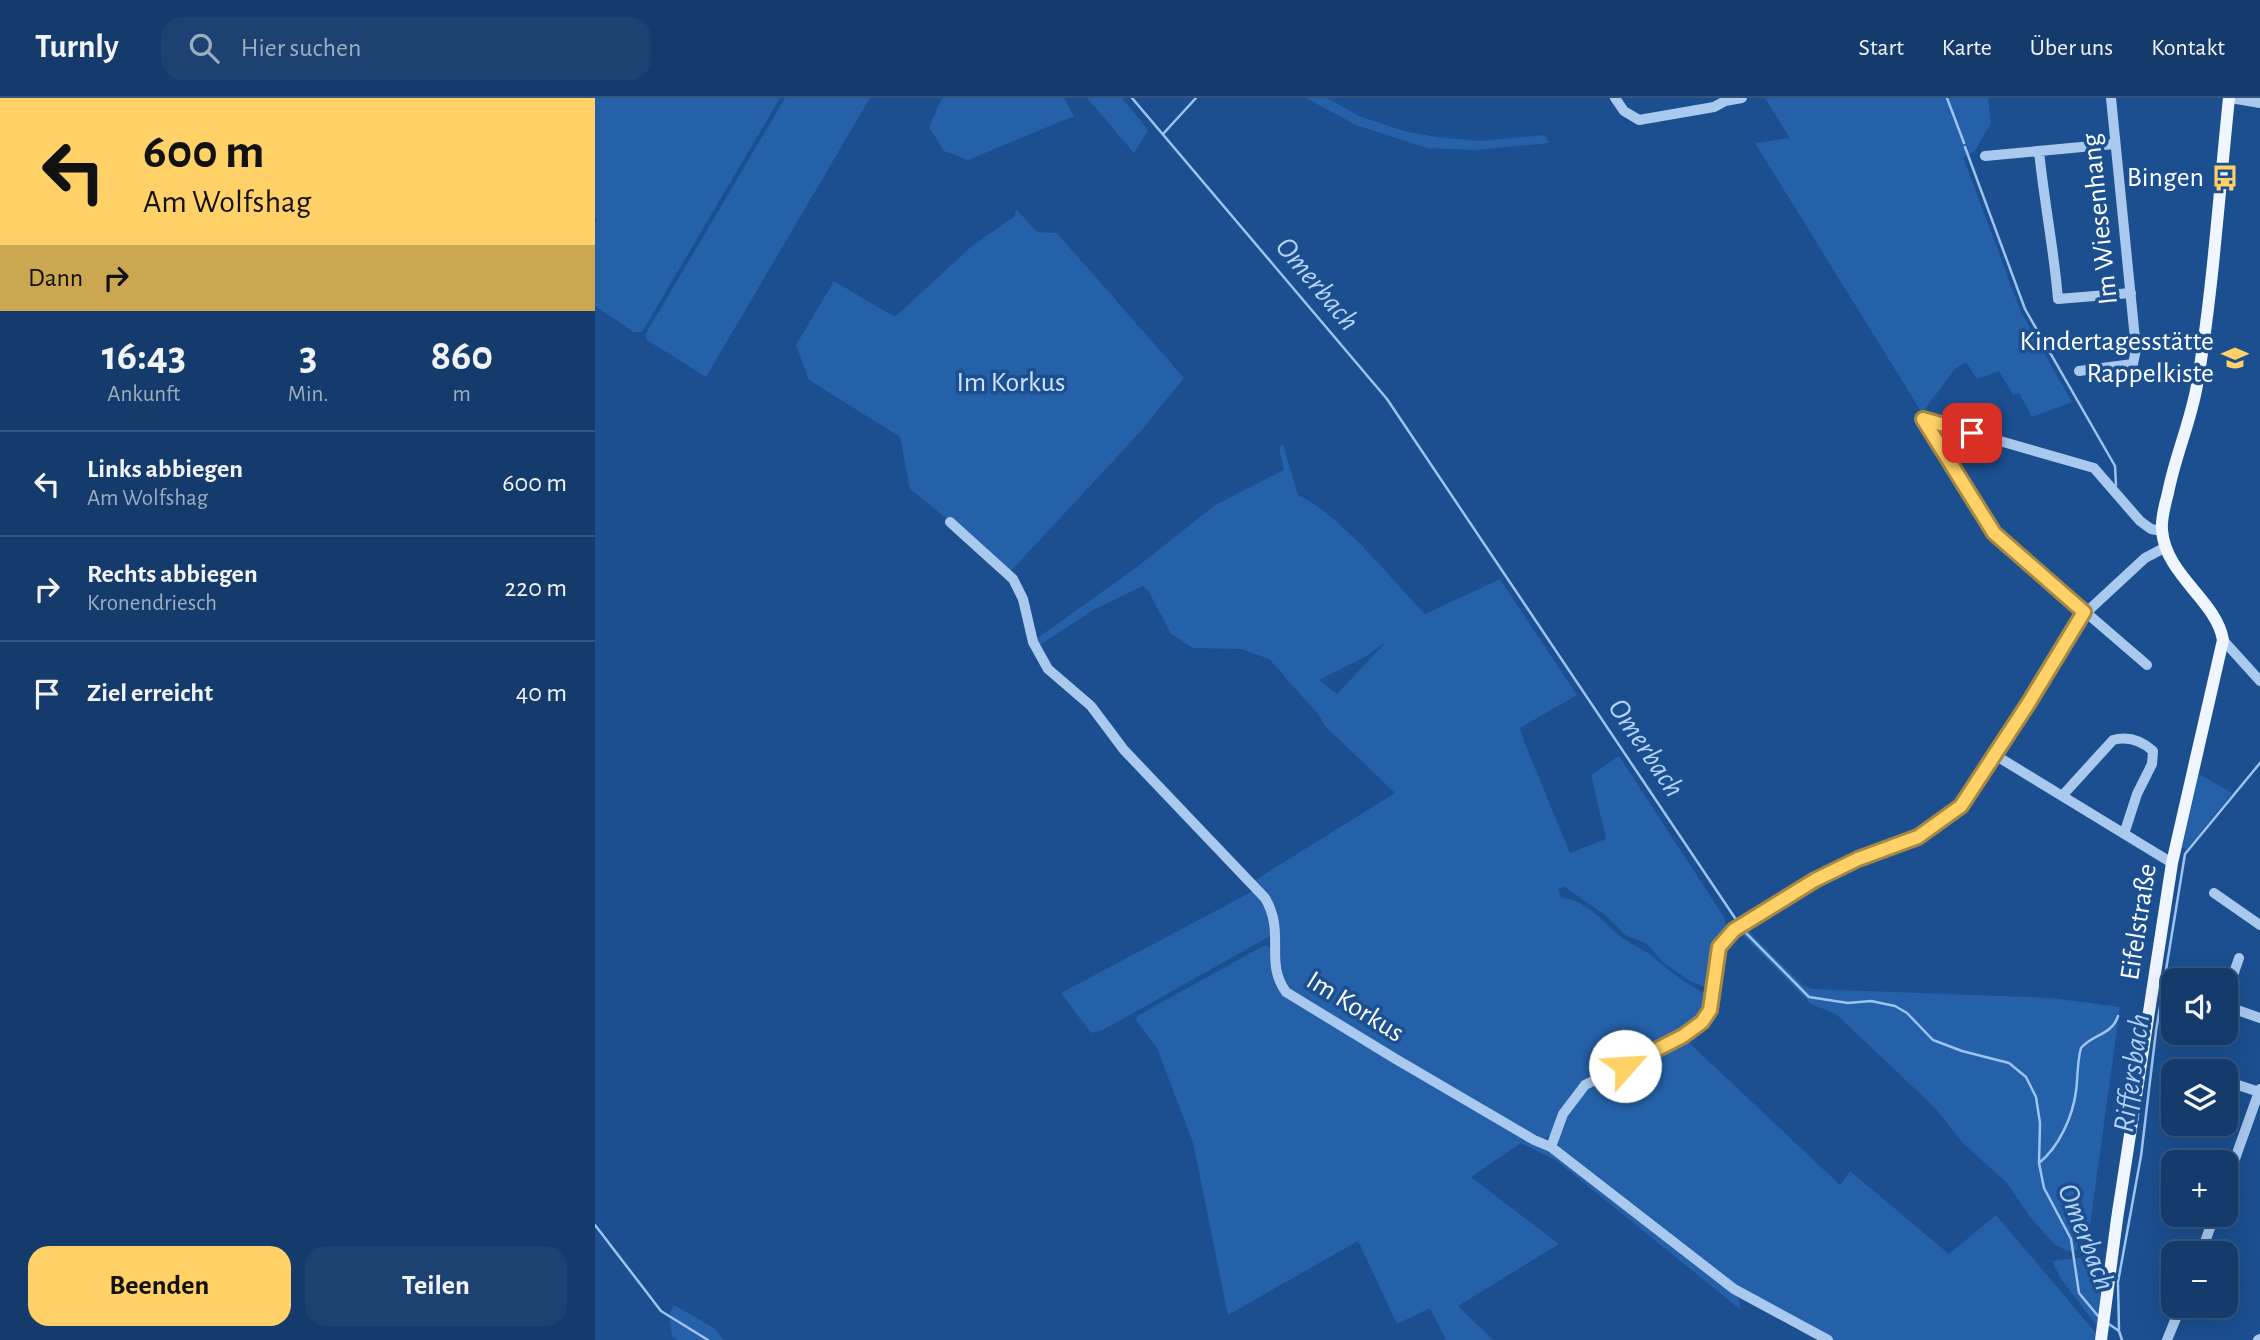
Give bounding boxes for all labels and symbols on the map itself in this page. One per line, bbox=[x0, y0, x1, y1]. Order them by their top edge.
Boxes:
street label: Im Wiesenhang bbox=[2077, 132, 2123, 306]
bus stop icon: Bingen bbox=[2210, 163, 2240, 193]
place label: Bingen bbox=[2127, 164, 2204, 192]
water label: Omerbach bbox=[1270, 232, 1364, 336]
place label: Kindertagesstätte Rappelkiste bbox=[2020, 328, 2214, 388]
school or university icon: Kindertagesstätte Rappelkiste bbox=[2220, 343, 2250, 373]
park label: Im Korkus bbox=[957, 369, 1065, 397]
pin bbox=[1942, 403, 2002, 463]
water label: Omerbach bbox=[1602, 693, 1690, 803]
street label: Eifelstraße bbox=[2116, 862, 2162, 982]
street label: Im Korkus bbox=[1301, 966, 1409, 1048]
water label: Riffersbach bbox=[2109, 1012, 2155, 1134]
position arrow bbox=[1588, 1029, 1662, 1103]
water label: Omerbach bbox=[2052, 1180, 2120, 1294]

